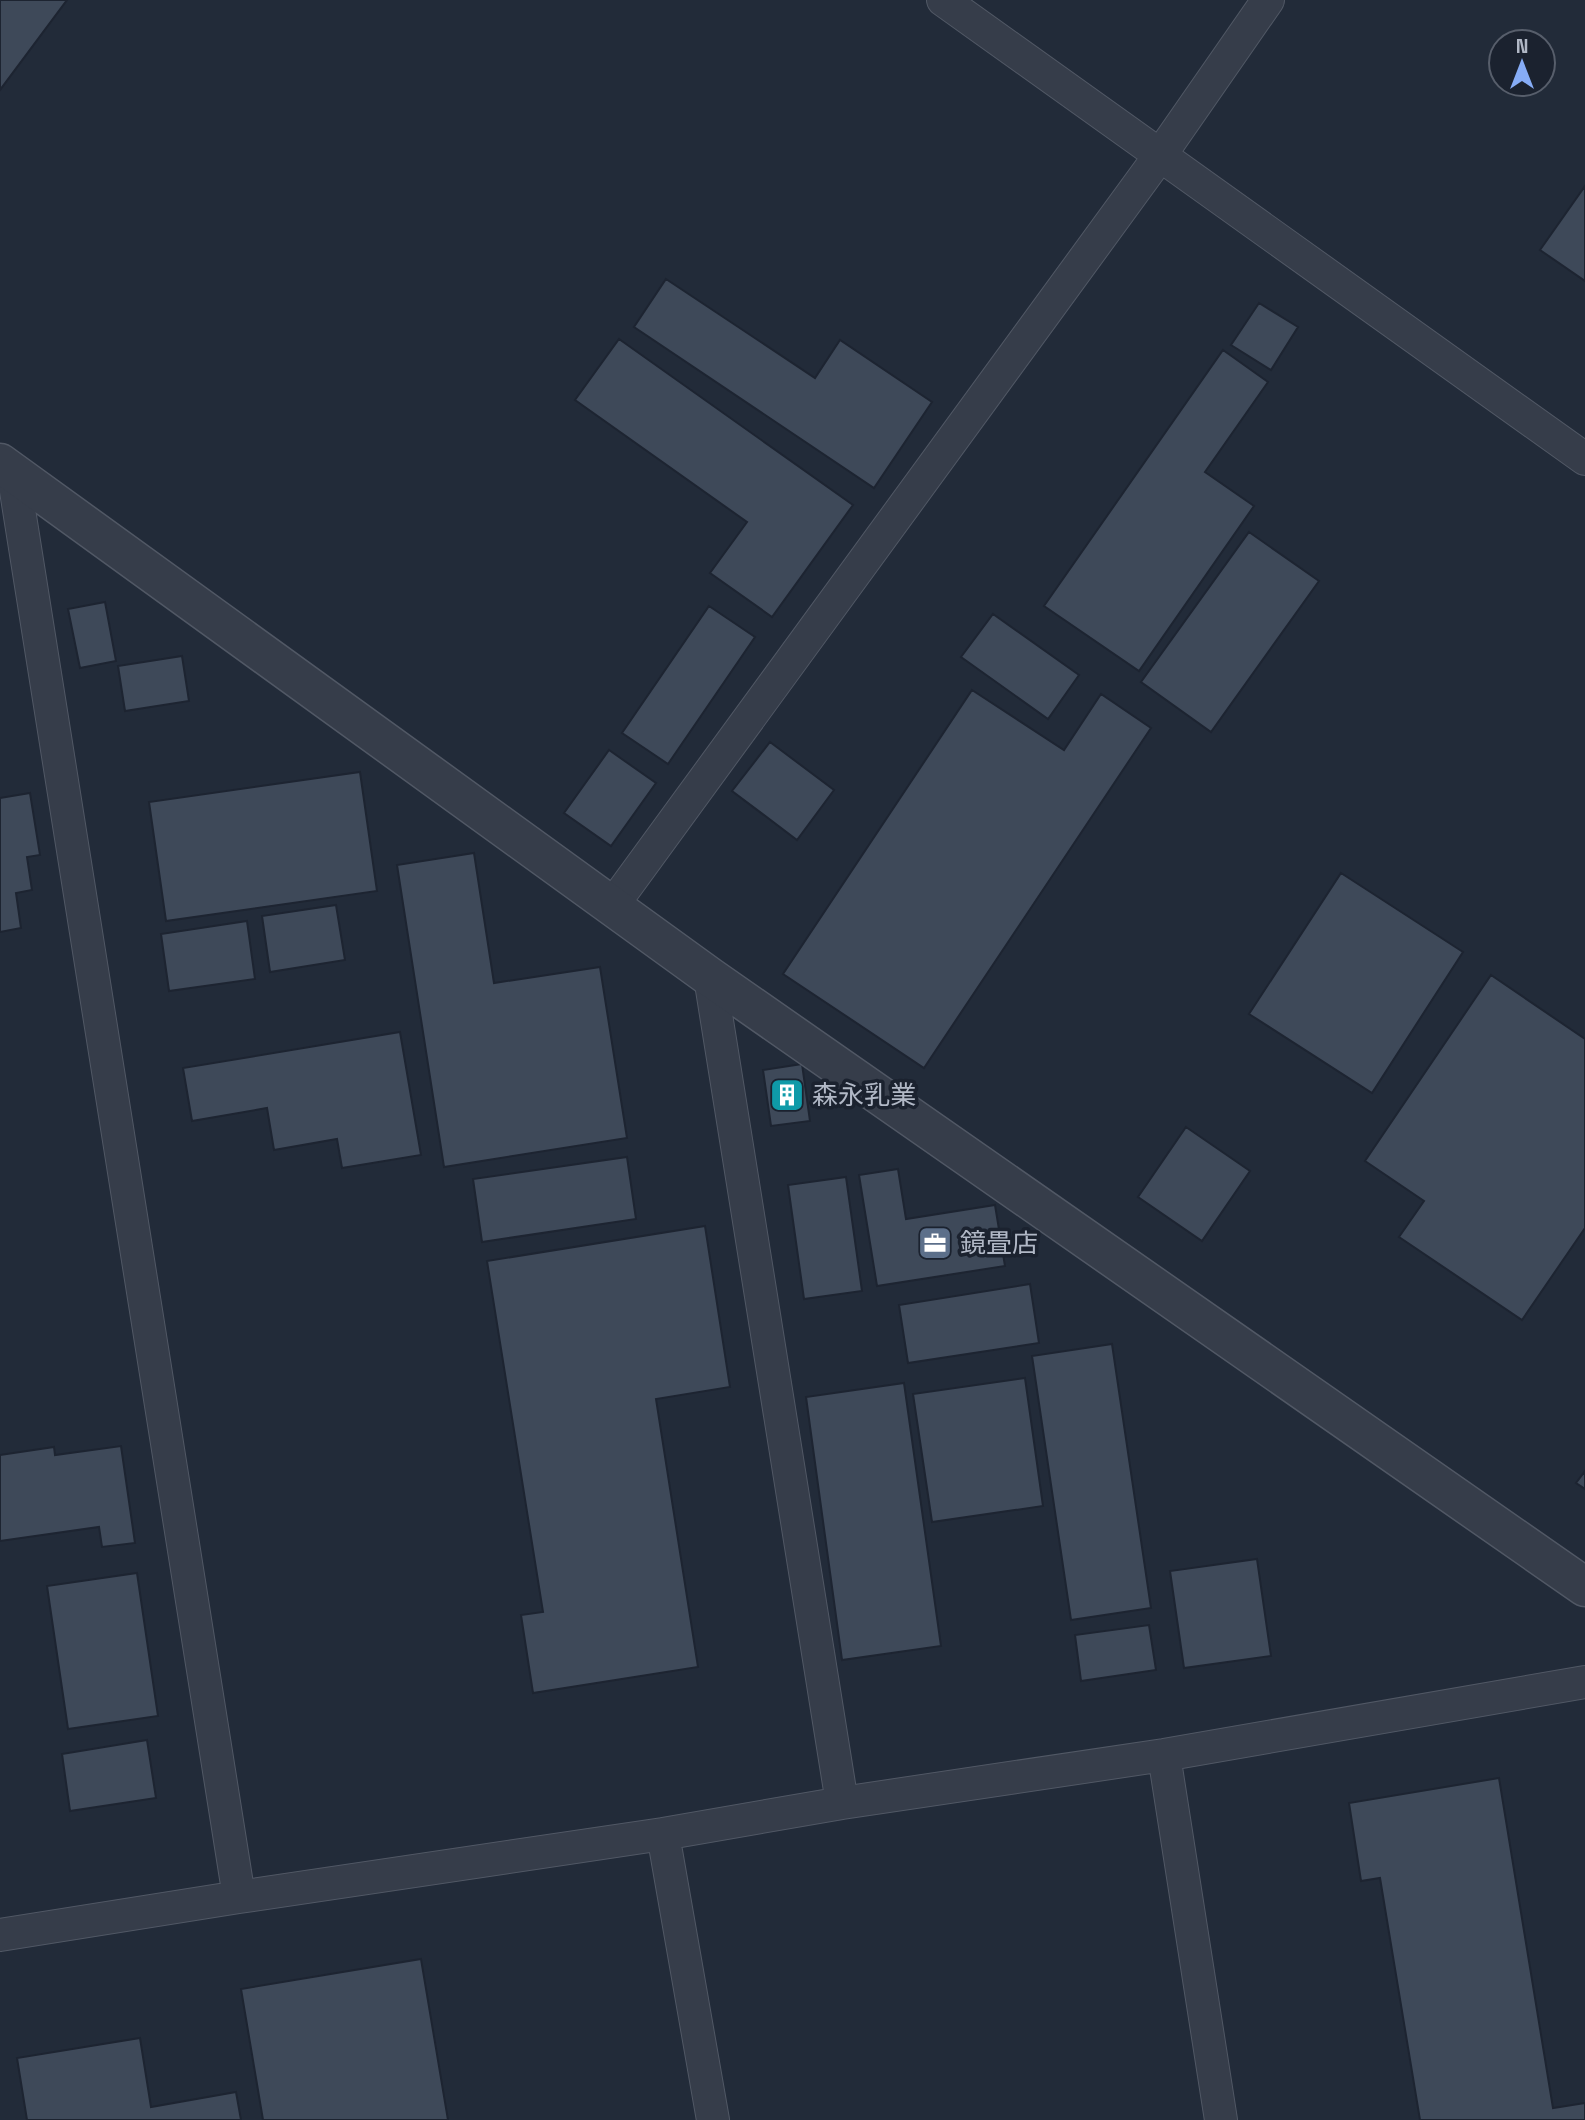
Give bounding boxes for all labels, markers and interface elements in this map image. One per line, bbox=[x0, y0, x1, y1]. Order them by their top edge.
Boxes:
north arrow bbox=[1487, 28, 1557, 98]
text: N bbox=[1516, 34, 1528, 59]
building icon: 森永乳業 bbox=[768, 1076, 806, 1114]
place label: 森永乳業 bbox=[812, 1078, 916, 1112]
office icon: 鏡畳店 bbox=[916, 1224, 954, 1262]
place label: 鏡畳店 bbox=[960, 1226, 1038, 1260]

